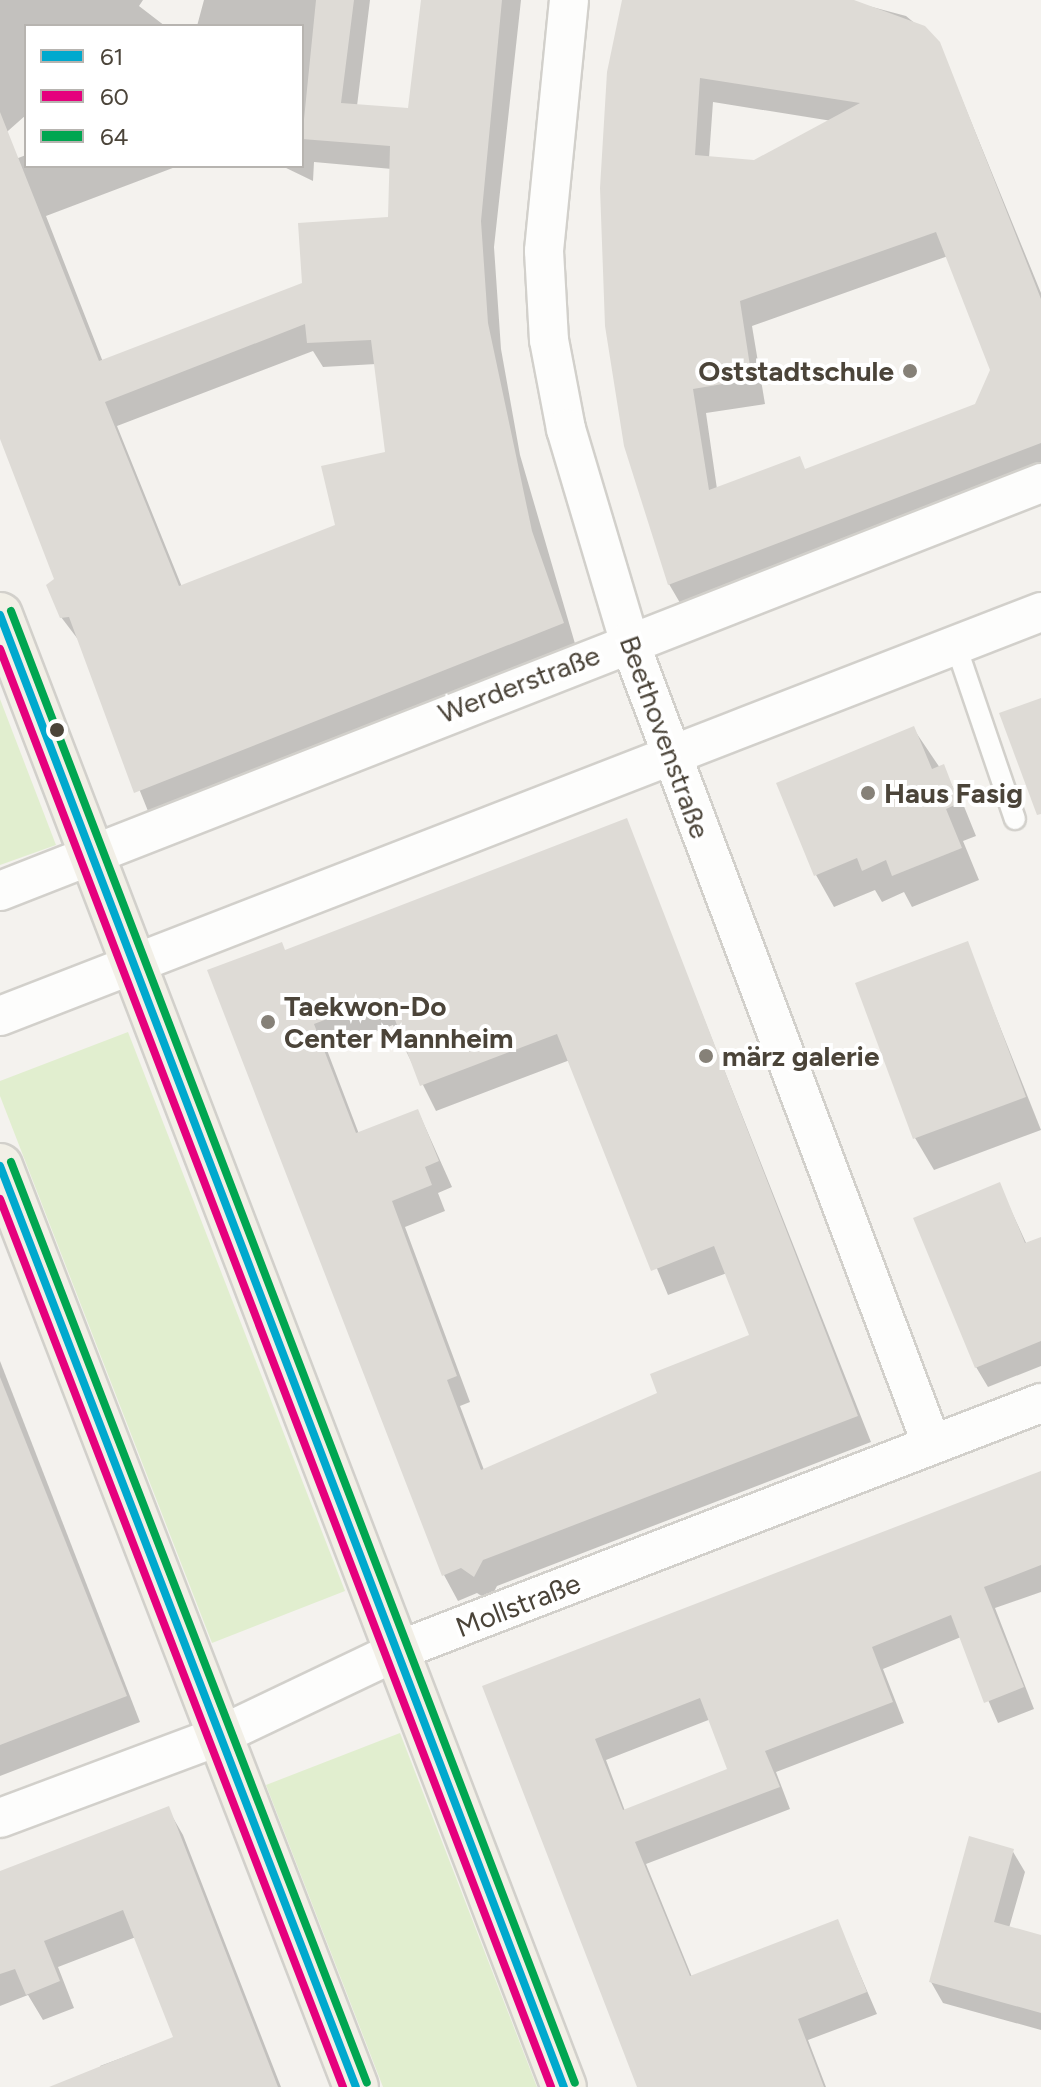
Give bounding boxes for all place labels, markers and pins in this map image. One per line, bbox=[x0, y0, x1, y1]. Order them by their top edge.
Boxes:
place label: Oststadtschule bbox=[698, 354, 894, 388]
marker: Oststadtschule bbox=[901, 362, 919, 380]
unlabelled marker bbox=[49, 722, 65, 738]
place label: Haus Fasig bbox=[884, 776, 1023, 810]
marker: Haus Fasig bbox=[859, 784, 877, 802]
place label: Taekwon-Do Center Mannheim bbox=[284, 989, 513, 1055]
marker: Taekwon-Do Center Mannheim bbox=[259, 1013, 277, 1031]
place label: märz galerie bbox=[722, 1039, 879, 1073]
marker: märz galerie bbox=[697, 1047, 715, 1065]

